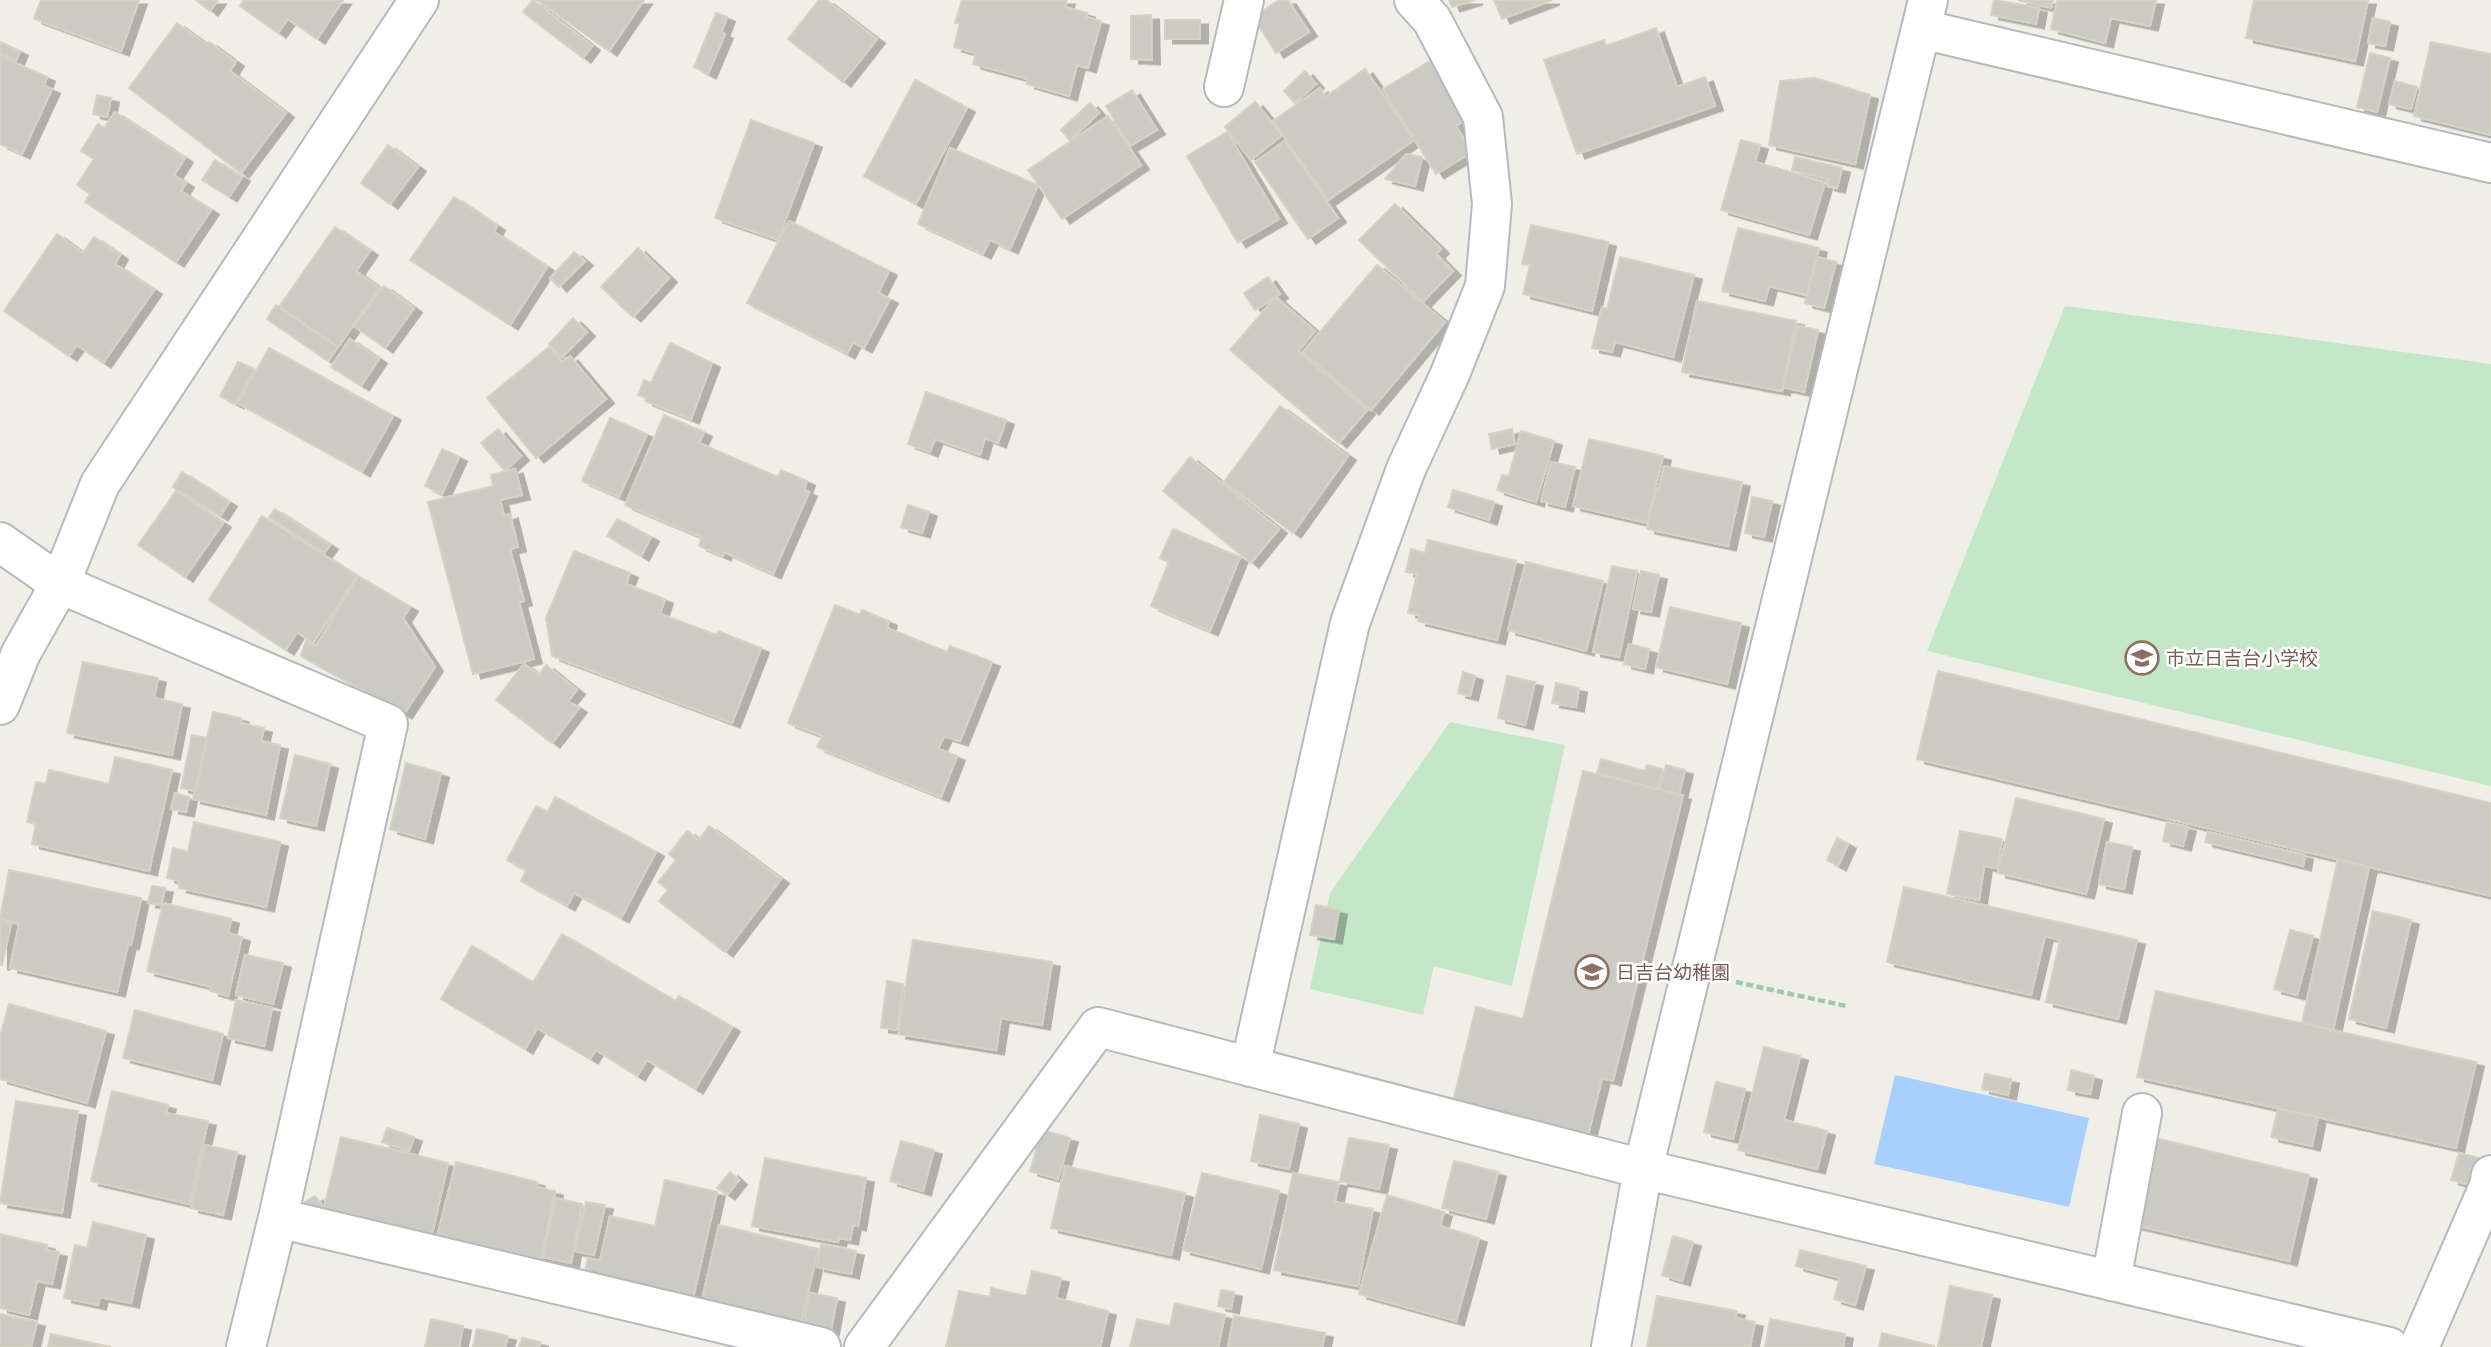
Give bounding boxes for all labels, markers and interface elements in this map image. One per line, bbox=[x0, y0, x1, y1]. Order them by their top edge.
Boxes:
school or university icon: 市立日吉台小学校 bbox=[2123, 639, 2161, 677]
place label: 市立日吉台小学校 bbox=[2166, 646, 2318, 669]
school or university icon: 日吉台幼稚園 bbox=[1573, 953, 1611, 991]
place label: 日吉台幼稚園 bbox=[1616, 960, 1730, 983]

